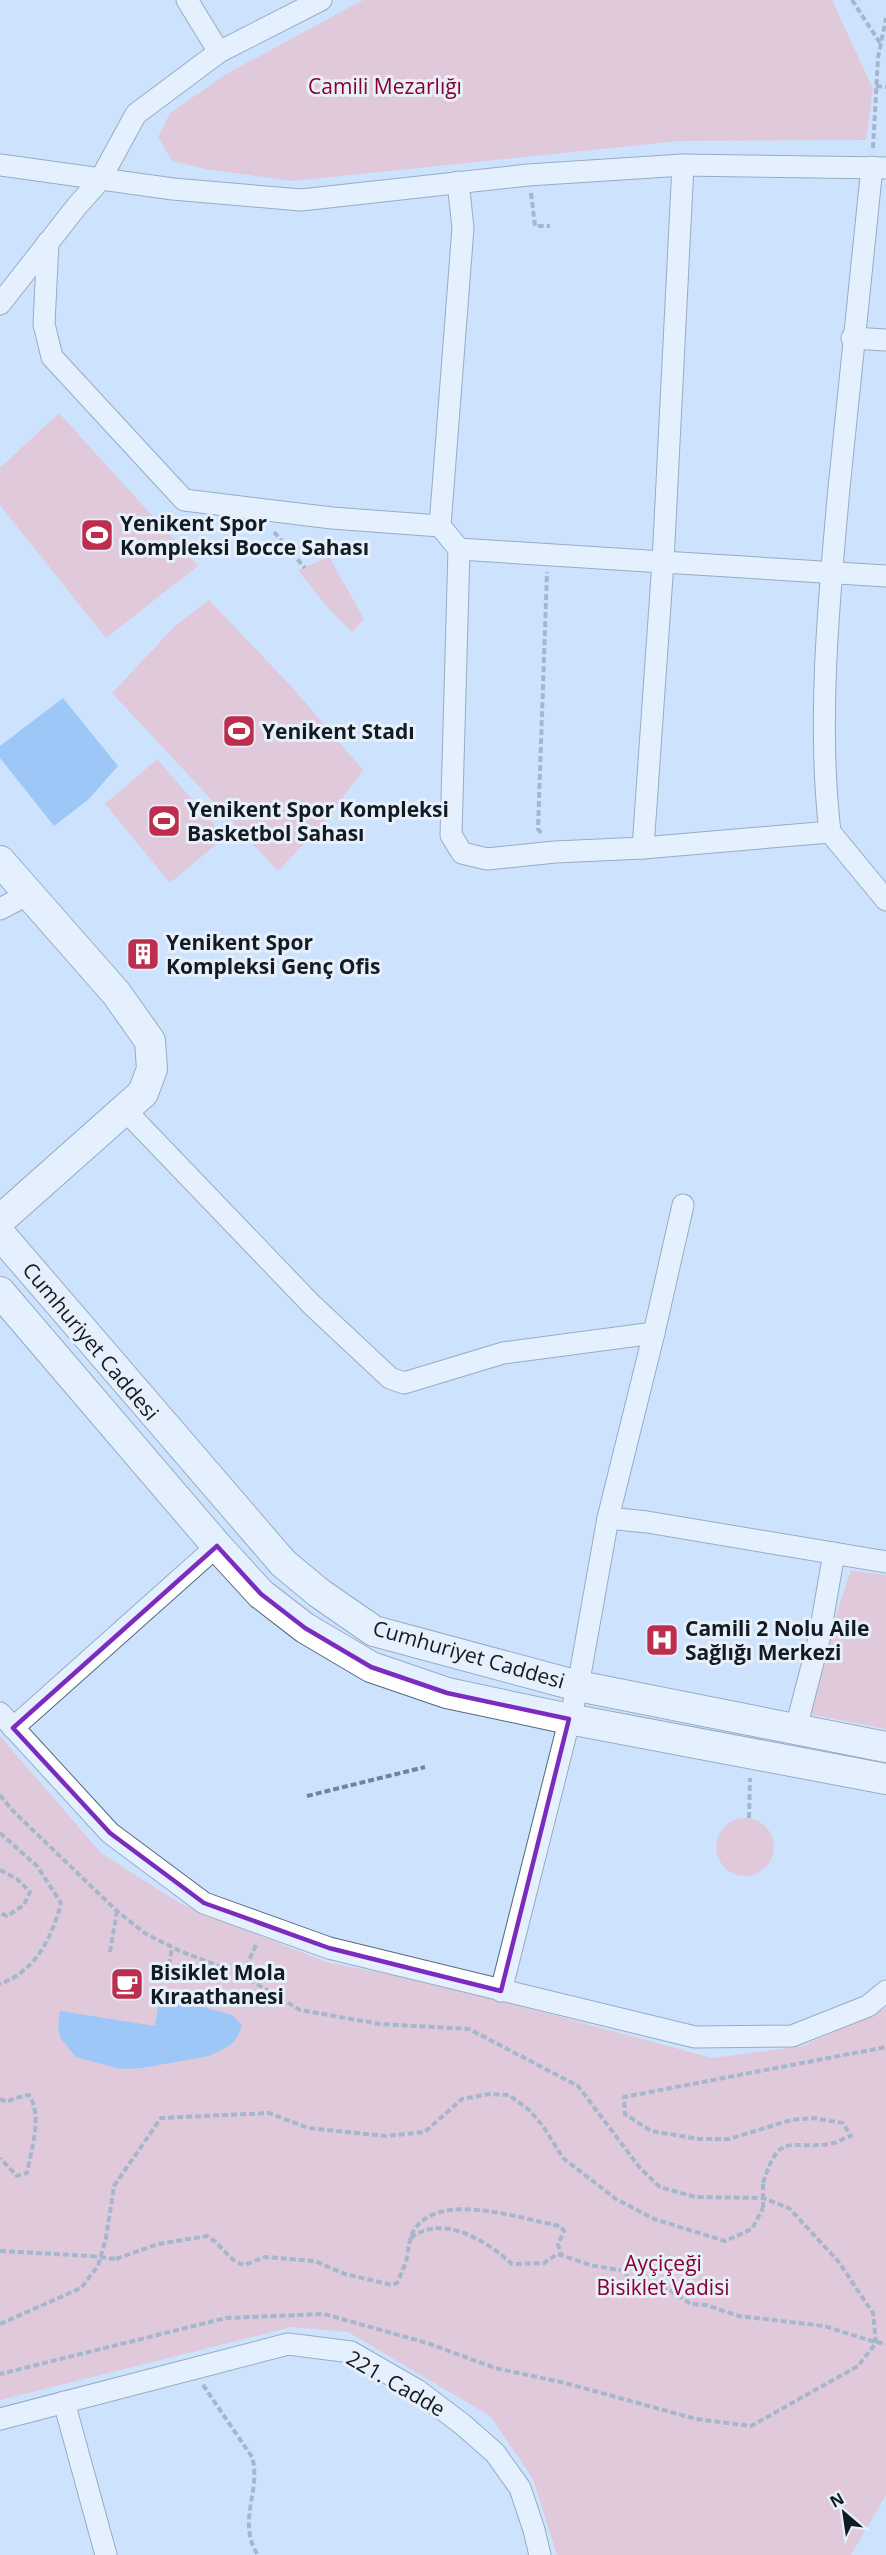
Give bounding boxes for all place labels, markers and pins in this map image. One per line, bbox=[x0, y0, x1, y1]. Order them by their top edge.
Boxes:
place label: Yenikent Spor Kompleksi Bocce Sahası bbox=[120, 509, 369, 561]
sports icon: Yenikent Spor Kompleksi Bocce Sahası bbox=[79, 517, 115, 553]
sports icon: Yenikent Stadı bbox=[221, 713, 257, 749]
place label: Yenikent Stadı bbox=[262, 717, 415, 745]
place label: Yenikent Spor Kompleksi Basketbol Sahası bbox=[187, 795, 449, 847]
sports icon: Yenikent Spor Kompleksi Basketbol Sahası bbox=[146, 803, 182, 839]
place label: Yenikent Spor Kompleksi Genç Ofis bbox=[166, 928, 380, 980]
building icon: Yenikent Spor Kompleksi Genç Ofis bbox=[125, 936, 161, 972]
place label: Camili 2 Nolu Aile Sağlığı Merkezi bbox=[685, 1614, 869, 1666]
hospital icon: Camili 2 Nolu Aile Sağlığı Merkezi bbox=[644, 1622, 680, 1658]
place label: Bisiklet Mola Kıraathanesi bbox=[150, 1958, 286, 2010]
cafe icon: Bisiklet Mola Kıraathanesi bbox=[109, 1966, 145, 2002]

